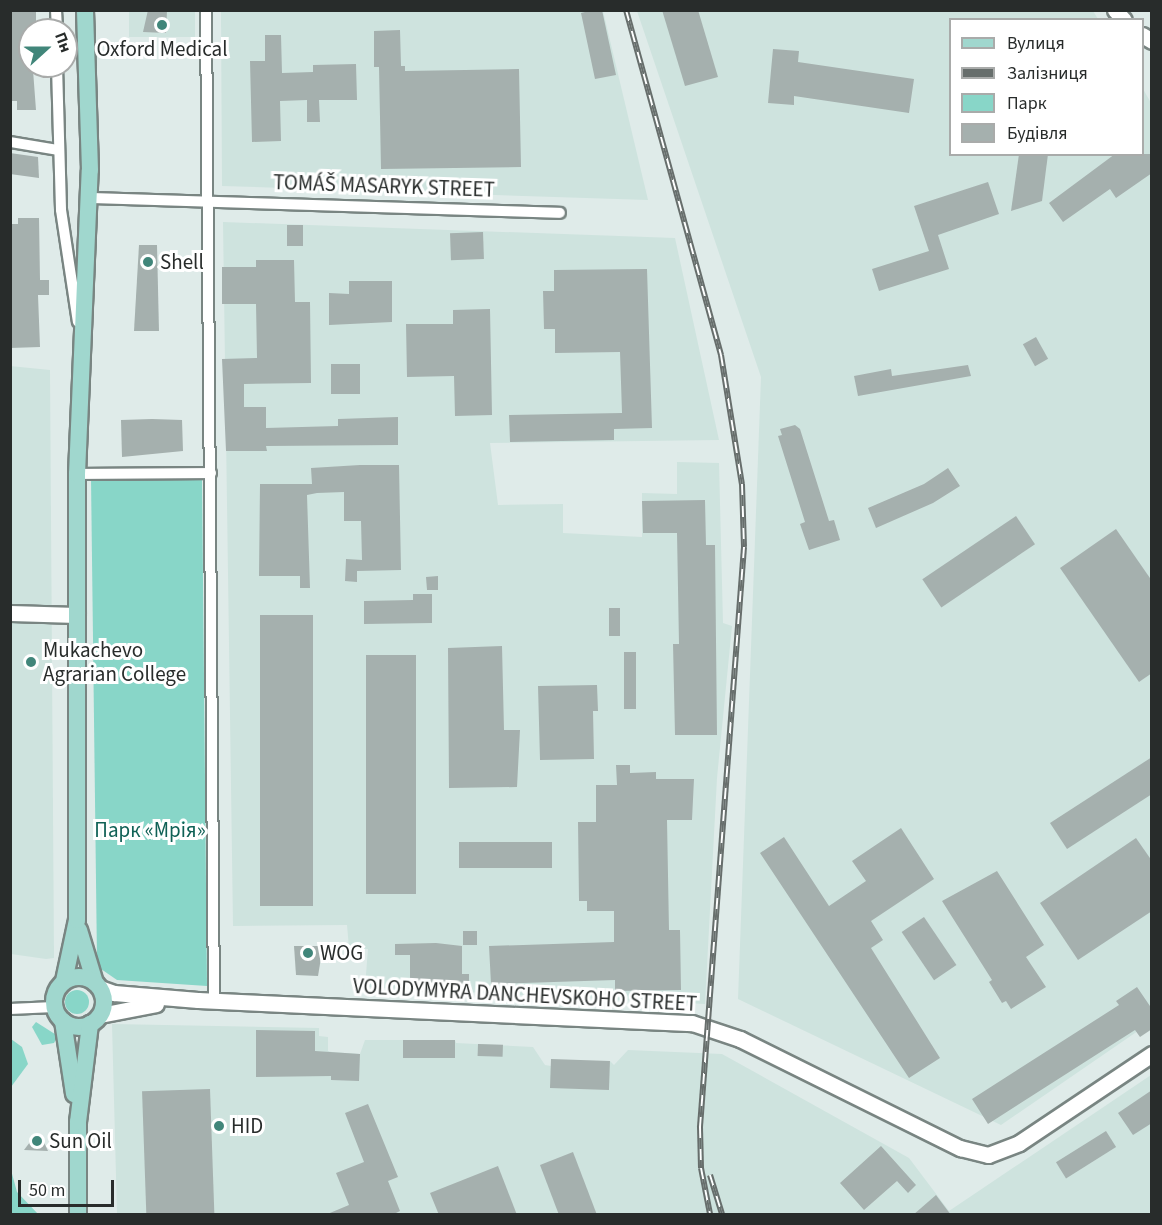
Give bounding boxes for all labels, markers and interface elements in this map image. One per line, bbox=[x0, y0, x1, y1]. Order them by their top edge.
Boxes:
marker: Oxford Medical bbox=[153, 16, 171, 34]
north arrow bbox=[18, 18, 78, 78]
legend bbox=[949, 18, 1144, 156]
text: Пн bbox=[49, 29, 77, 56]
text: Вулиця bbox=[1007, 31, 1065, 56]
place label: Oxford Medical bbox=[96, 36, 228, 62]
text: Залізниця bbox=[1007, 61, 1088, 86]
text: Парк bbox=[1007, 91, 1047, 116]
text: Будівля bbox=[1007, 121, 1067, 146]
street label: TOMÁŠ MASARYK STREET bbox=[273, 170, 495, 202]
place label: Shell bbox=[160, 249, 204, 275]
marker: Shell bbox=[141, 255, 155, 269]
place label: Mukachevo Agrarian College bbox=[43, 637, 186, 687]
marker: Mukachevo Agrarian College bbox=[24, 655, 38, 669]
park label: Парк «Мрія» bbox=[94, 817, 206, 843]
place label: WOG bbox=[320, 940, 363, 966]
marker: WOG bbox=[301, 946, 315, 960]
street label: VOLODYMYRA DANCHEVSKOHO STREET bbox=[352, 973, 698, 1017]
place label: HID bbox=[231, 1113, 263, 1139]
marker: HID bbox=[212, 1119, 226, 1133]
place label: Sun Oil bbox=[49, 1128, 112, 1154]
marker: Sun Oil bbox=[30, 1134, 44, 1148]
scale bar bbox=[21, 1168, 117, 1206]
text: 50 m bbox=[29, 1178, 65, 1203]

